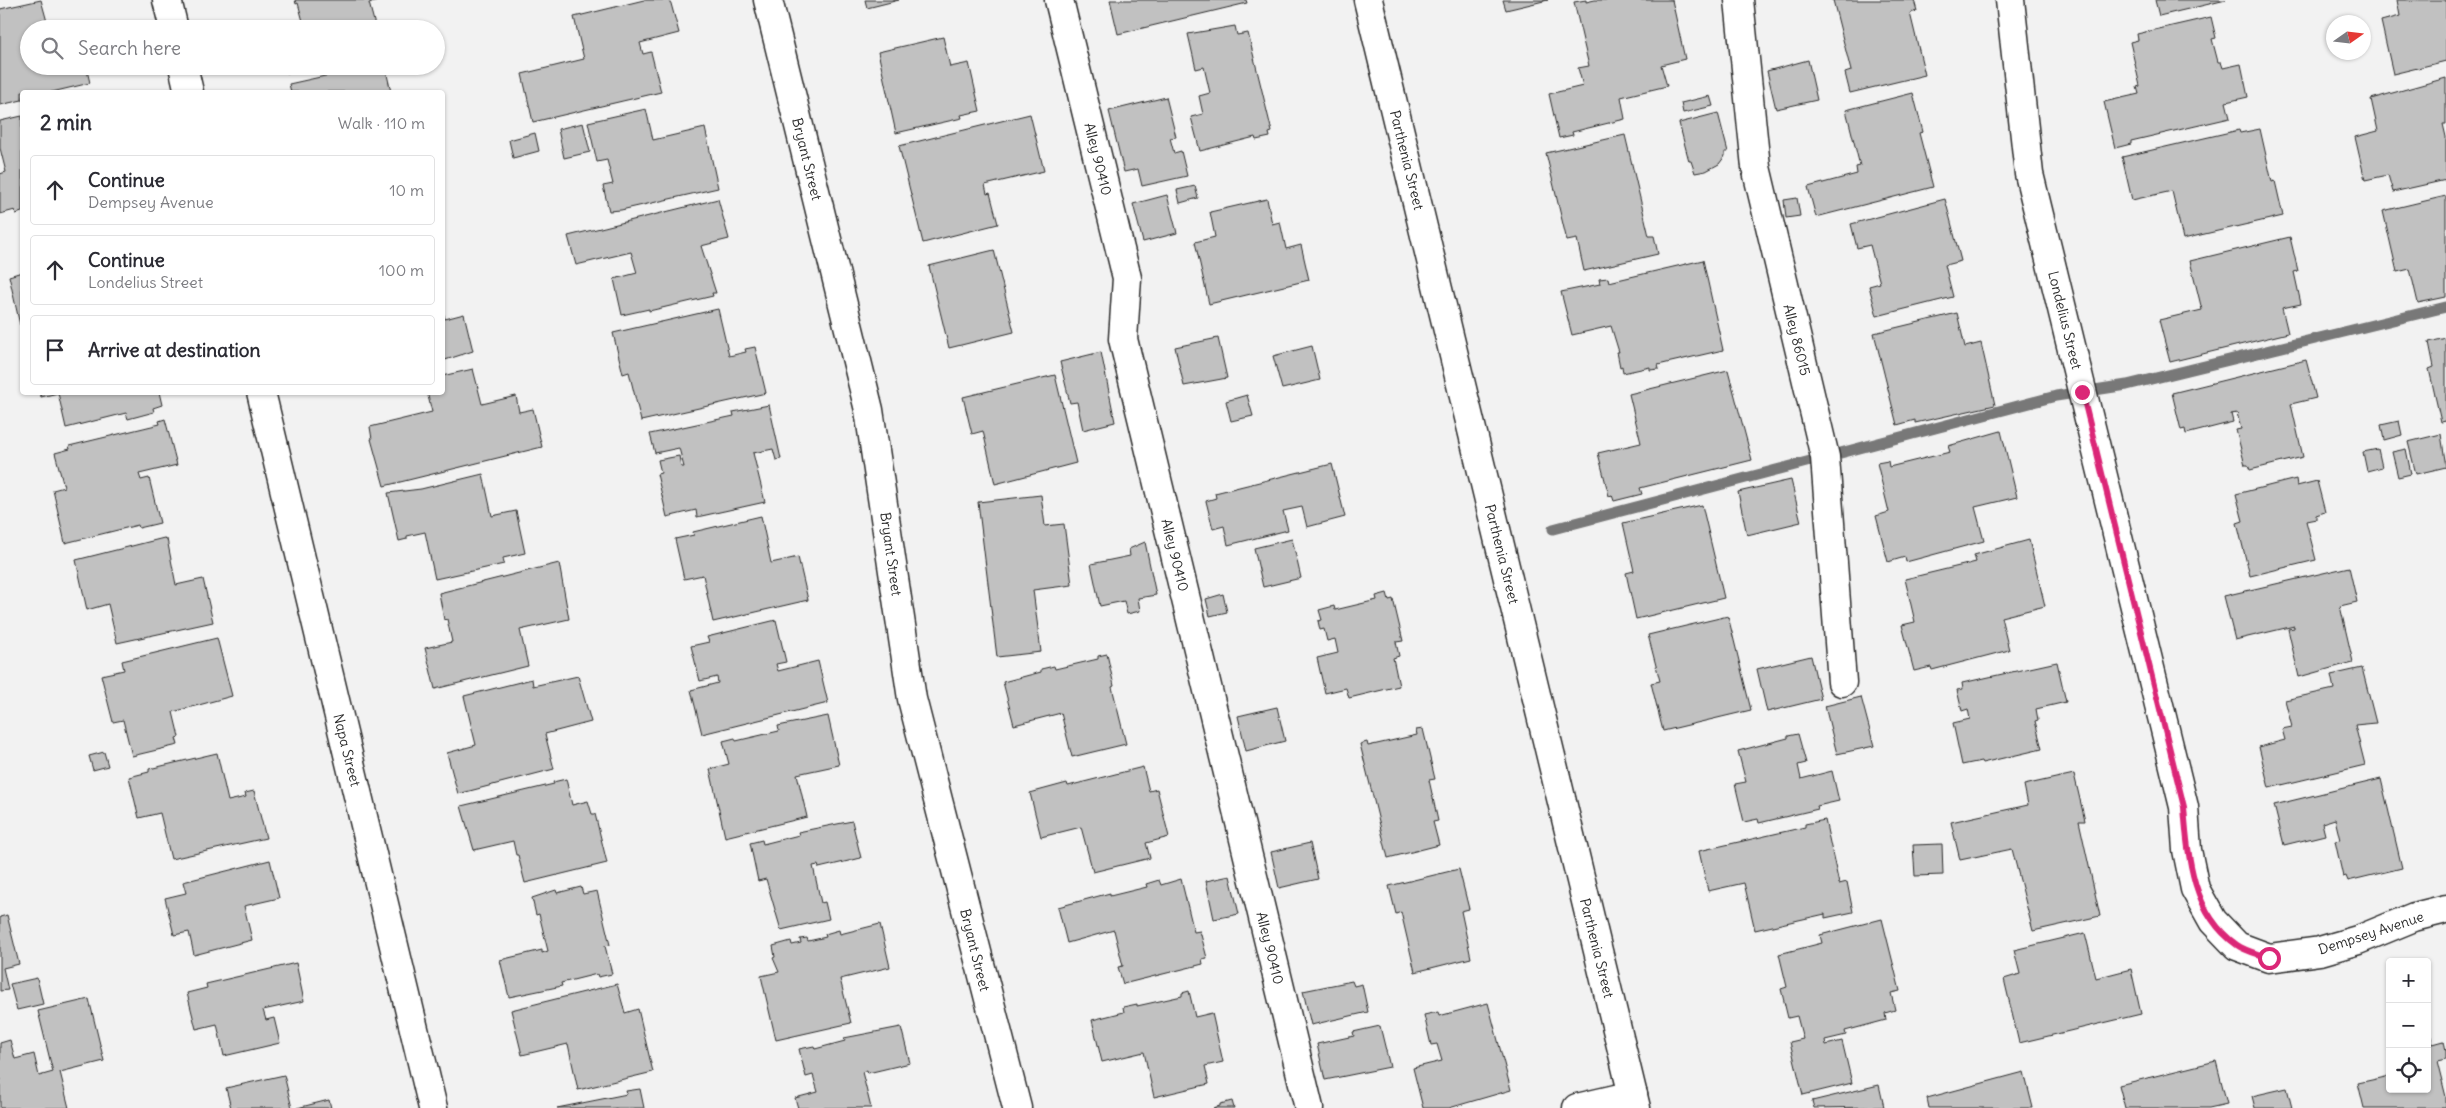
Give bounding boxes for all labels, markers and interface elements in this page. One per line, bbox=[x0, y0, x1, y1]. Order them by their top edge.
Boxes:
north arrow bbox=[2326, 15, 2371, 60]
search box bbox=[20, 20, 445, 75]
icon: search bbox=[38, 34, 66, 62]
text: Search here bbox=[78, 36, 181, 60]
street label: Parthenia Street bbox=[1386, 108, 1428, 212]
text: 2 min bbox=[40, 109, 92, 136]
text: Walk · 110 m bbox=[338, 113, 425, 133]
street label: Bryant Street bbox=[788, 116, 826, 202]
street label: Alley 90410 bbox=[1080, 121, 1116, 197]
text: Continue bbox=[88, 168, 165, 192]
icon: ahead bbox=[41, 176, 69, 204]
text: 10 m bbox=[389, 180, 424, 200]
text: Dempsey Avenue bbox=[88, 192, 214, 212]
text: Continue bbox=[88, 248, 165, 272]
icon: ahead bbox=[41, 256, 69, 284]
text: 100 m bbox=[379, 260, 424, 280]
street label: Londelius Street bbox=[2044, 269, 2086, 371]
text: Londelius Street bbox=[88, 272, 203, 292]
street label: Alley 86015 bbox=[1779, 302, 1815, 378]
icon: arrive bbox=[41, 336, 69, 364]
text: Arrive at destination bbox=[88, 338, 261, 362]
route end bbox=[2071, 381, 2094, 404]
street label: Parthenia Street bbox=[1481, 502, 1523, 606]
street label: Bryant Street bbox=[876, 511, 906, 597]
street label: Alley 90410 bbox=[1157, 517, 1193, 593]
street label: Napa Street bbox=[329, 712, 365, 788]
street label: Parthenia Street bbox=[1576, 896, 1618, 1000]
street label: Bryant Street bbox=[956, 907, 994, 993]
street label: Dempsey Avenue bbox=[2316, 907, 2426, 959]
street label: Alley 90410 bbox=[1252, 910, 1288, 986]
route start bbox=[2258, 947, 2281, 970]
map controls bbox=[2386, 958, 2431, 1093]
button: + bbox=[2386, 958, 2431, 1003]
button: − bbox=[2386, 1003, 2431, 1048]
button: locate bbox=[2386, 1048, 2431, 1093]

